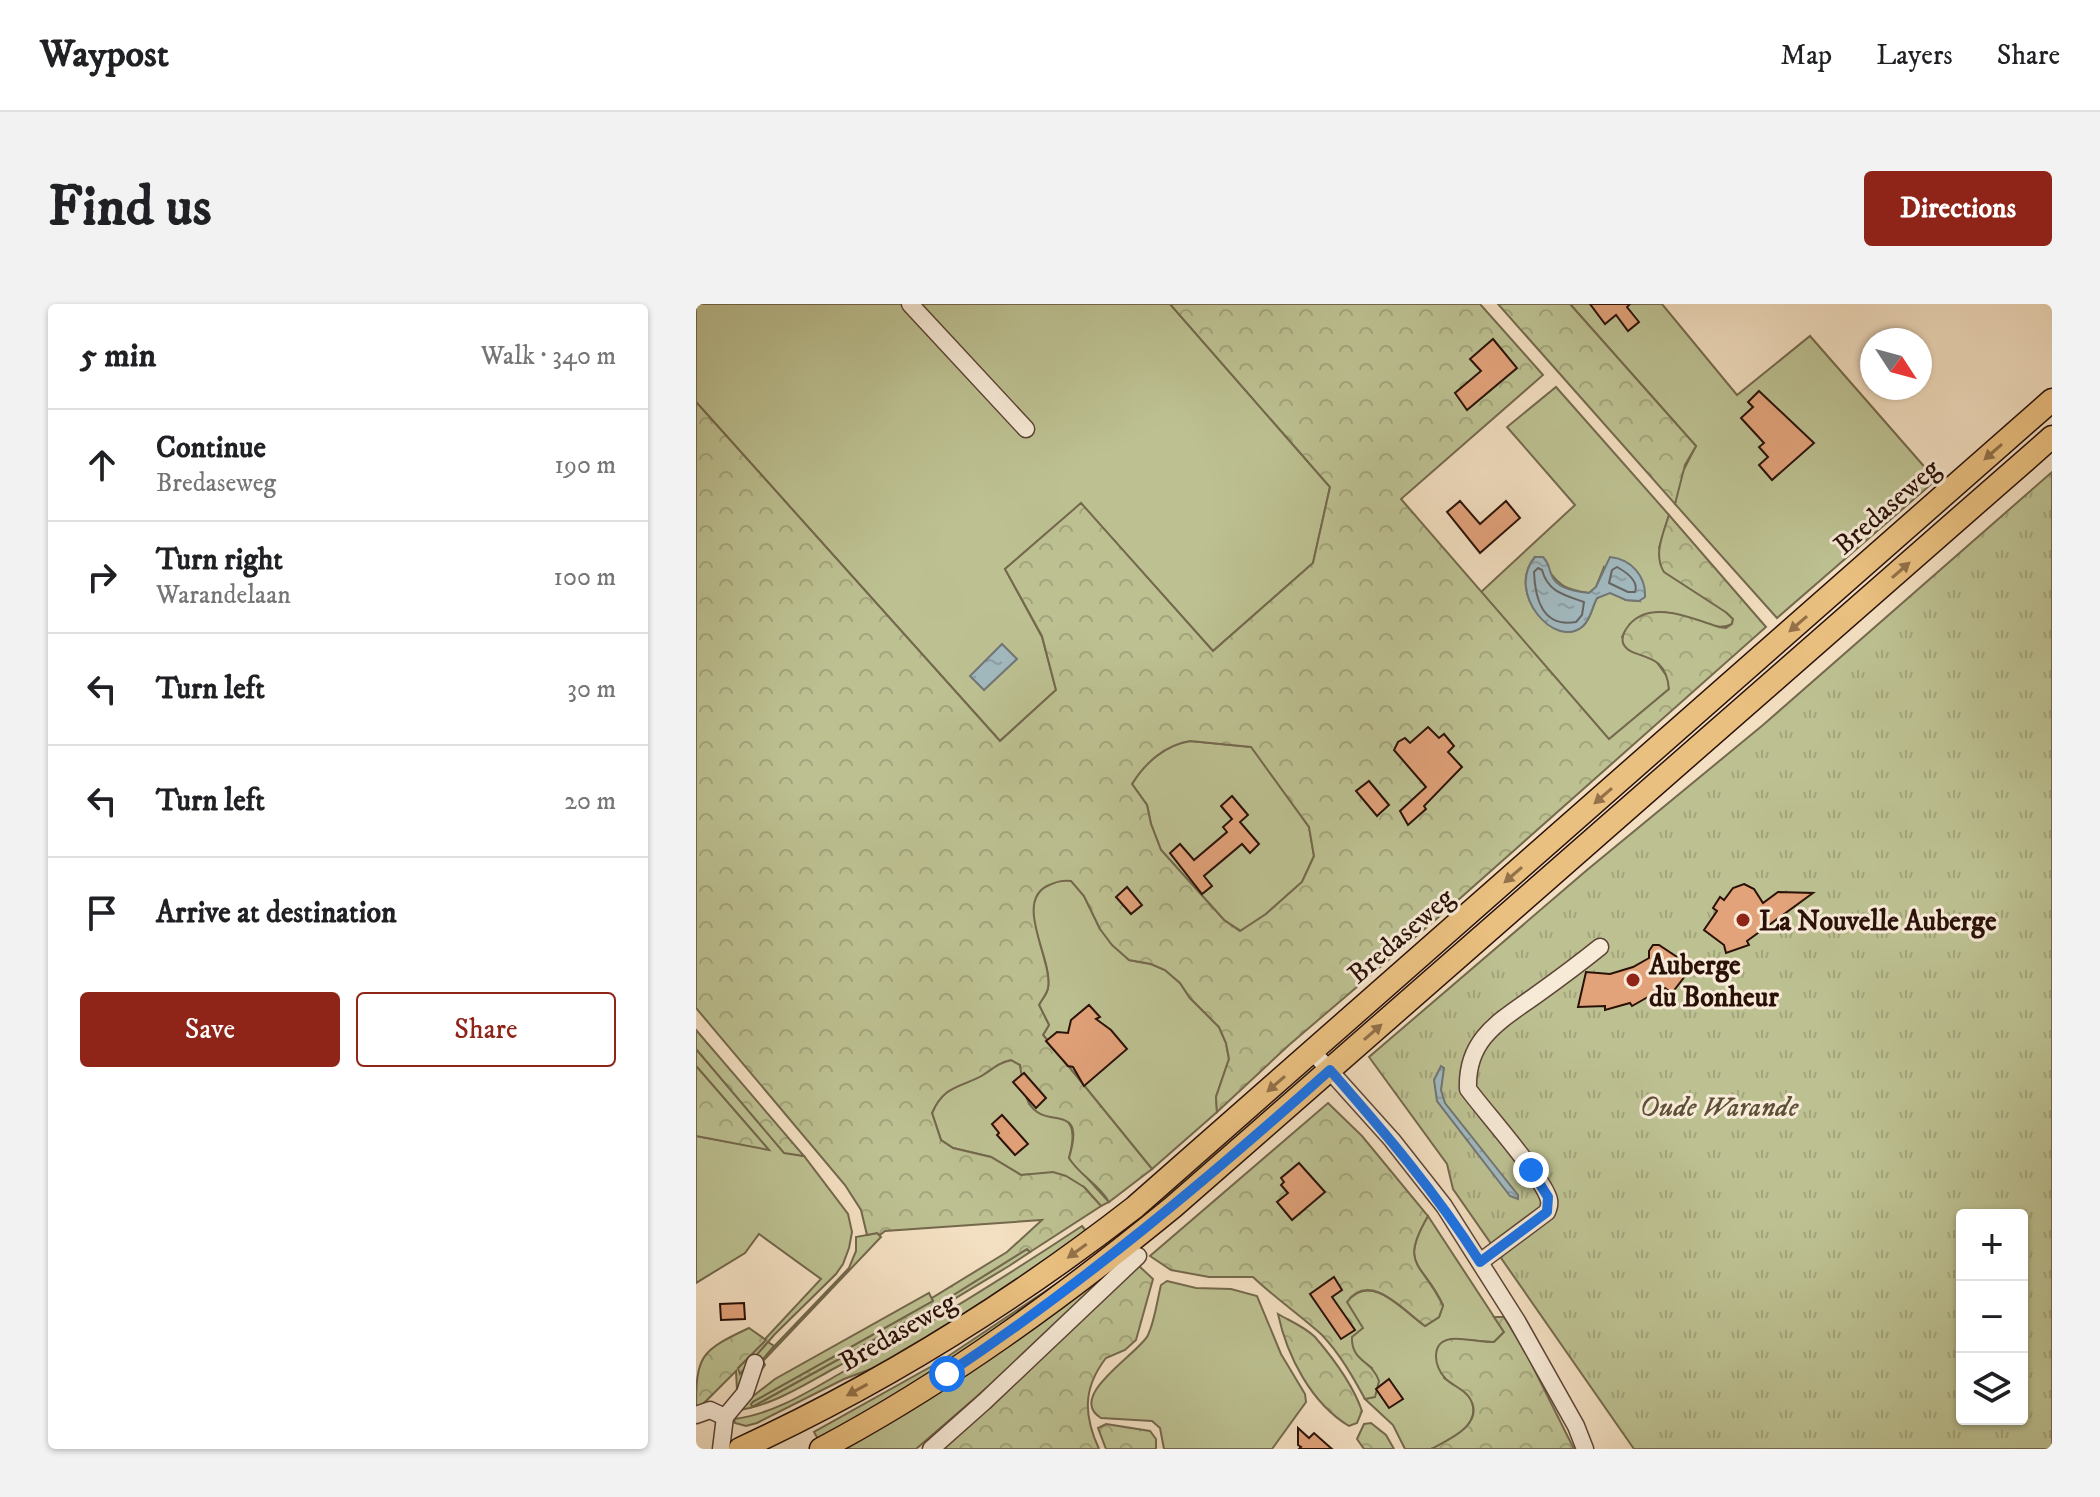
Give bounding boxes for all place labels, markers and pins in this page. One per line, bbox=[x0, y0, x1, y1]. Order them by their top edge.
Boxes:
place label: La Nouvelle Auberge bbox=[1759, 904, 1997, 939]
marker: La Nouvelle Auberge bbox=[1734, 911, 1752, 929]
place label: Auberge du Bonheur bbox=[1648, 948, 1779, 1015]
marker: Auberge du Bonheur bbox=[1624, 971, 1642, 989]

